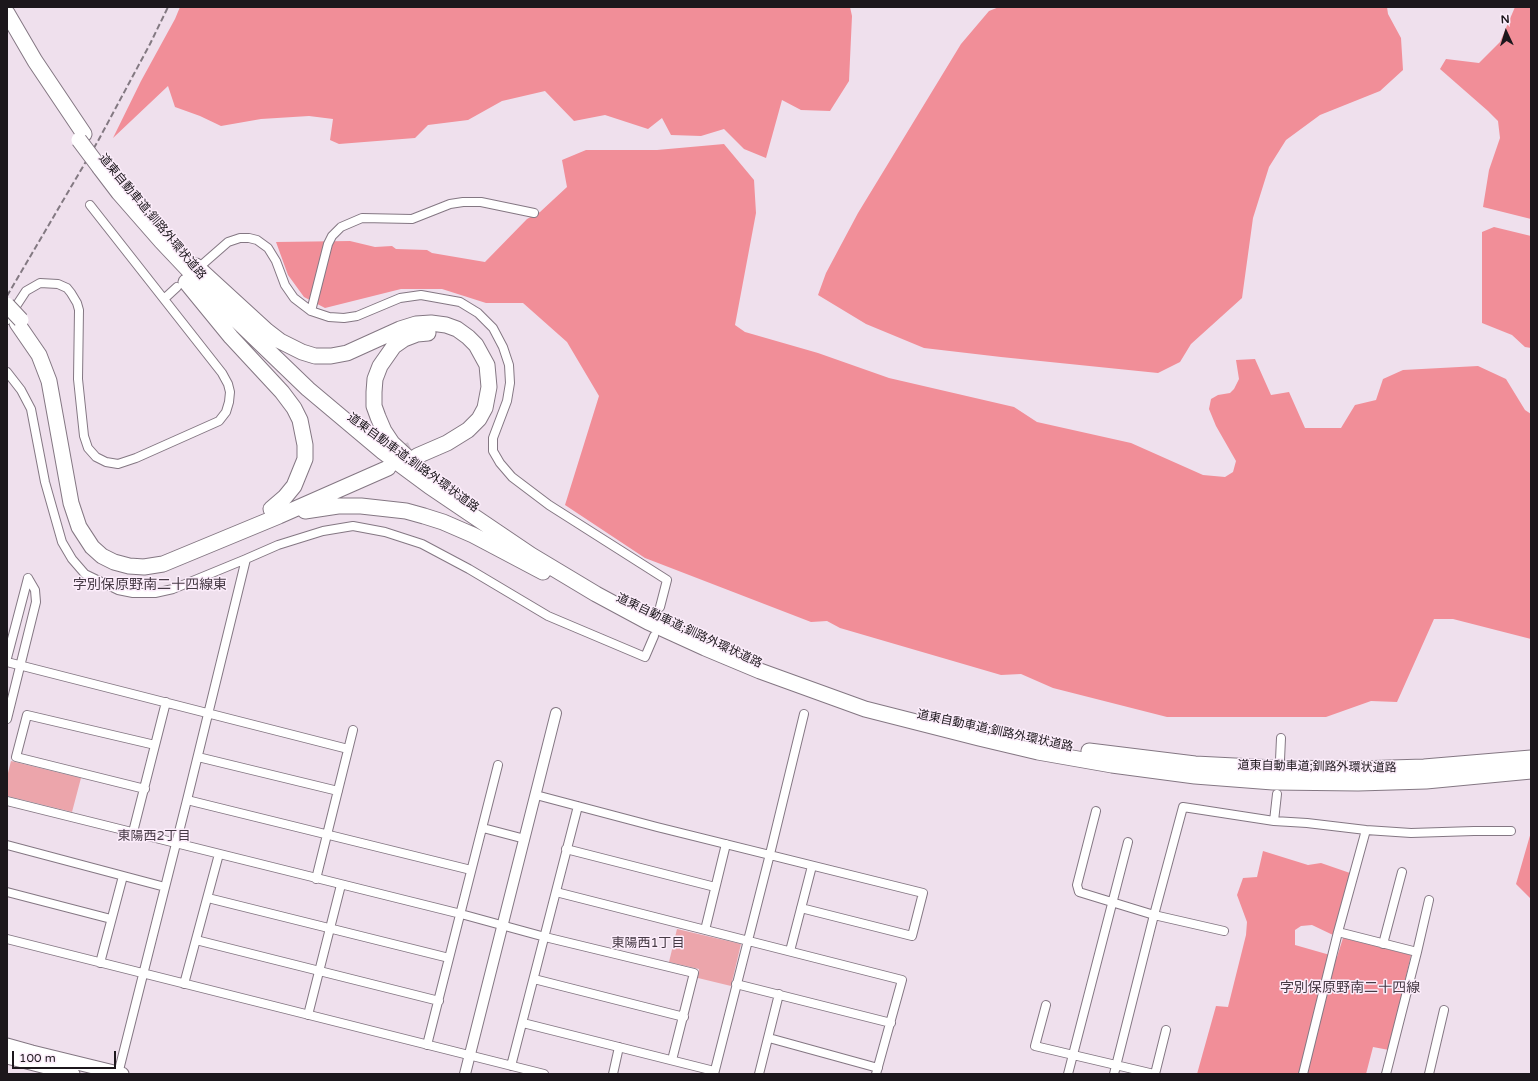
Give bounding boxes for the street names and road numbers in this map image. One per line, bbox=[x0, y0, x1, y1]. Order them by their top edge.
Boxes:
street label: 道東自動車道;釧路外環状道路 bbox=[95, 151, 209, 283]
street label: 道東自動車道;釧路外環状道路 bbox=[344, 410, 482, 516]
street label: 道東自動車道;釧路外環状道路 bbox=[614, 591, 764, 671]
street label: 道東自動車道;釧路外環状道路 bbox=[916, 707, 1074, 755]
street label: 道東自動車道;釧路外環状道路 bbox=[1237, 758, 1397, 776]

